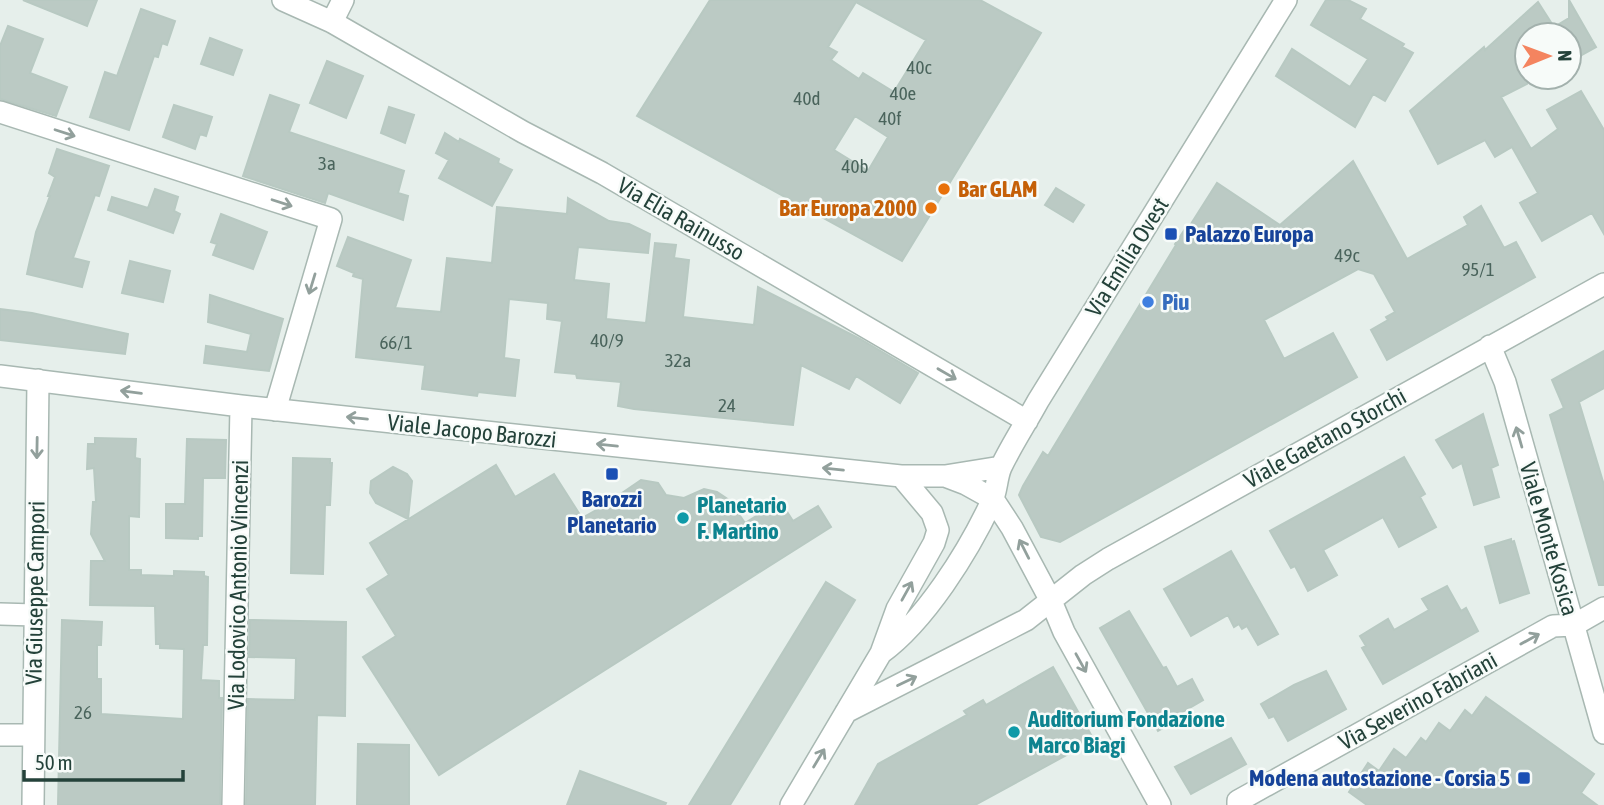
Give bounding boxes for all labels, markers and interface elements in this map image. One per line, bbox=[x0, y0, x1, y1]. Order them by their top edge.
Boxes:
north arrow bbox=[1513, 21, 1583, 91]
text: N bbox=[1554, 50, 1576, 62]
house number: 40c bbox=[907, 56, 932, 78]
house number: 40e bbox=[890, 82, 916, 104]
house number: 40d bbox=[794, 87, 820, 109]
house number: 40f bbox=[878, 107, 902, 129]
one-way arrow bbox=[54, 127, 76, 140]
house number: 3a bbox=[318, 152, 336, 174]
house number: 40b bbox=[842, 155, 868, 177]
street label: Via Elia Rainusso bbox=[613, 172, 749, 266]
place label: Bar GLAM bbox=[958, 176, 1037, 202]
marker: Bar GLAM bbox=[936, 181, 952, 197]
street label: Via Emilia Ovest bbox=[1080, 193, 1174, 321]
place label: Bar Europa 2000 bbox=[779, 195, 917, 221]
one-way arrow bbox=[270, 197, 292, 210]
marker: Bar Europa 2000 bbox=[923, 200, 939, 216]
place label: Palazzo Europa bbox=[1185, 221, 1314, 247]
marker: Palazzo Europa bbox=[1163, 226, 1179, 242]
house number: 49c bbox=[1335, 244, 1360, 266]
house number: 95/1 bbox=[1461, 258, 1495, 280]
one-way arrow bbox=[304, 273, 317, 295]
place label: Piu bbox=[1162, 289, 1189, 315]
marker: Piu bbox=[1140, 294, 1156, 310]
house number: 40/9 bbox=[590, 329, 624, 351]
house number: 66/1 bbox=[379, 331, 413, 353]
house number: 32a bbox=[665, 349, 691, 371]
one-way arrow bbox=[937, 367, 957, 381]
street label: Viale Gaetano Storchi bbox=[1240, 383, 1410, 493]
one-way arrow bbox=[120, 385, 142, 398]
house number: 24 bbox=[718, 394, 736, 416]
street label: Viale Jacopo Barozzi bbox=[386, 409, 558, 453]
one-way arrow bbox=[346, 412, 368, 425]
one-way arrow bbox=[1512, 426, 1525, 448]
one-way arrow bbox=[30, 437, 44, 460]
one-way arrow bbox=[596, 438, 619, 451]
street label: Viale Monte Kosica bbox=[1515, 459, 1583, 619]
street label: Via Lodovico Antonio Vincenzi bbox=[223, 460, 253, 710]
one-way arrow bbox=[823, 462, 845, 475]
marker: Barozzi Planetario bbox=[604, 466, 620, 482]
place label: Barozzi Planetario bbox=[567, 486, 657, 538]
place label: Planetario F. Martino bbox=[697, 492, 787, 544]
street label: Via Giuseppe Campori bbox=[20, 501, 50, 685]
marker: Planetario F. Martino bbox=[675, 510, 691, 526]
one-way arrow bbox=[1017, 539, 1031, 560]
one-way arrow bbox=[900, 581, 914, 601]
one-way arrow bbox=[1519, 632, 1540, 645]
street label: Via Severino Fabriani bbox=[1334, 647, 1502, 755]
one-way arrow bbox=[1074, 652, 1088, 672]
one-way arrow bbox=[897, 674, 917, 688]
house number: 26 bbox=[74, 701, 92, 723]
place label: Auditorium Fondazione Marco Biagi bbox=[1027, 706, 1225, 758]
marker: Auditorium Fondazione Marco Biagi bbox=[1006, 724, 1022, 740]
scale bar bbox=[24, 738, 184, 782]
one-way arrow bbox=[812, 749, 826, 769]
text: 50 m bbox=[35, 750, 73, 774]
place label: Modena autostazione - Corsia 5 bbox=[1249, 765, 1510, 791]
marker: Modena autostazione - Corsia 5 bbox=[1516, 770, 1532, 786]

